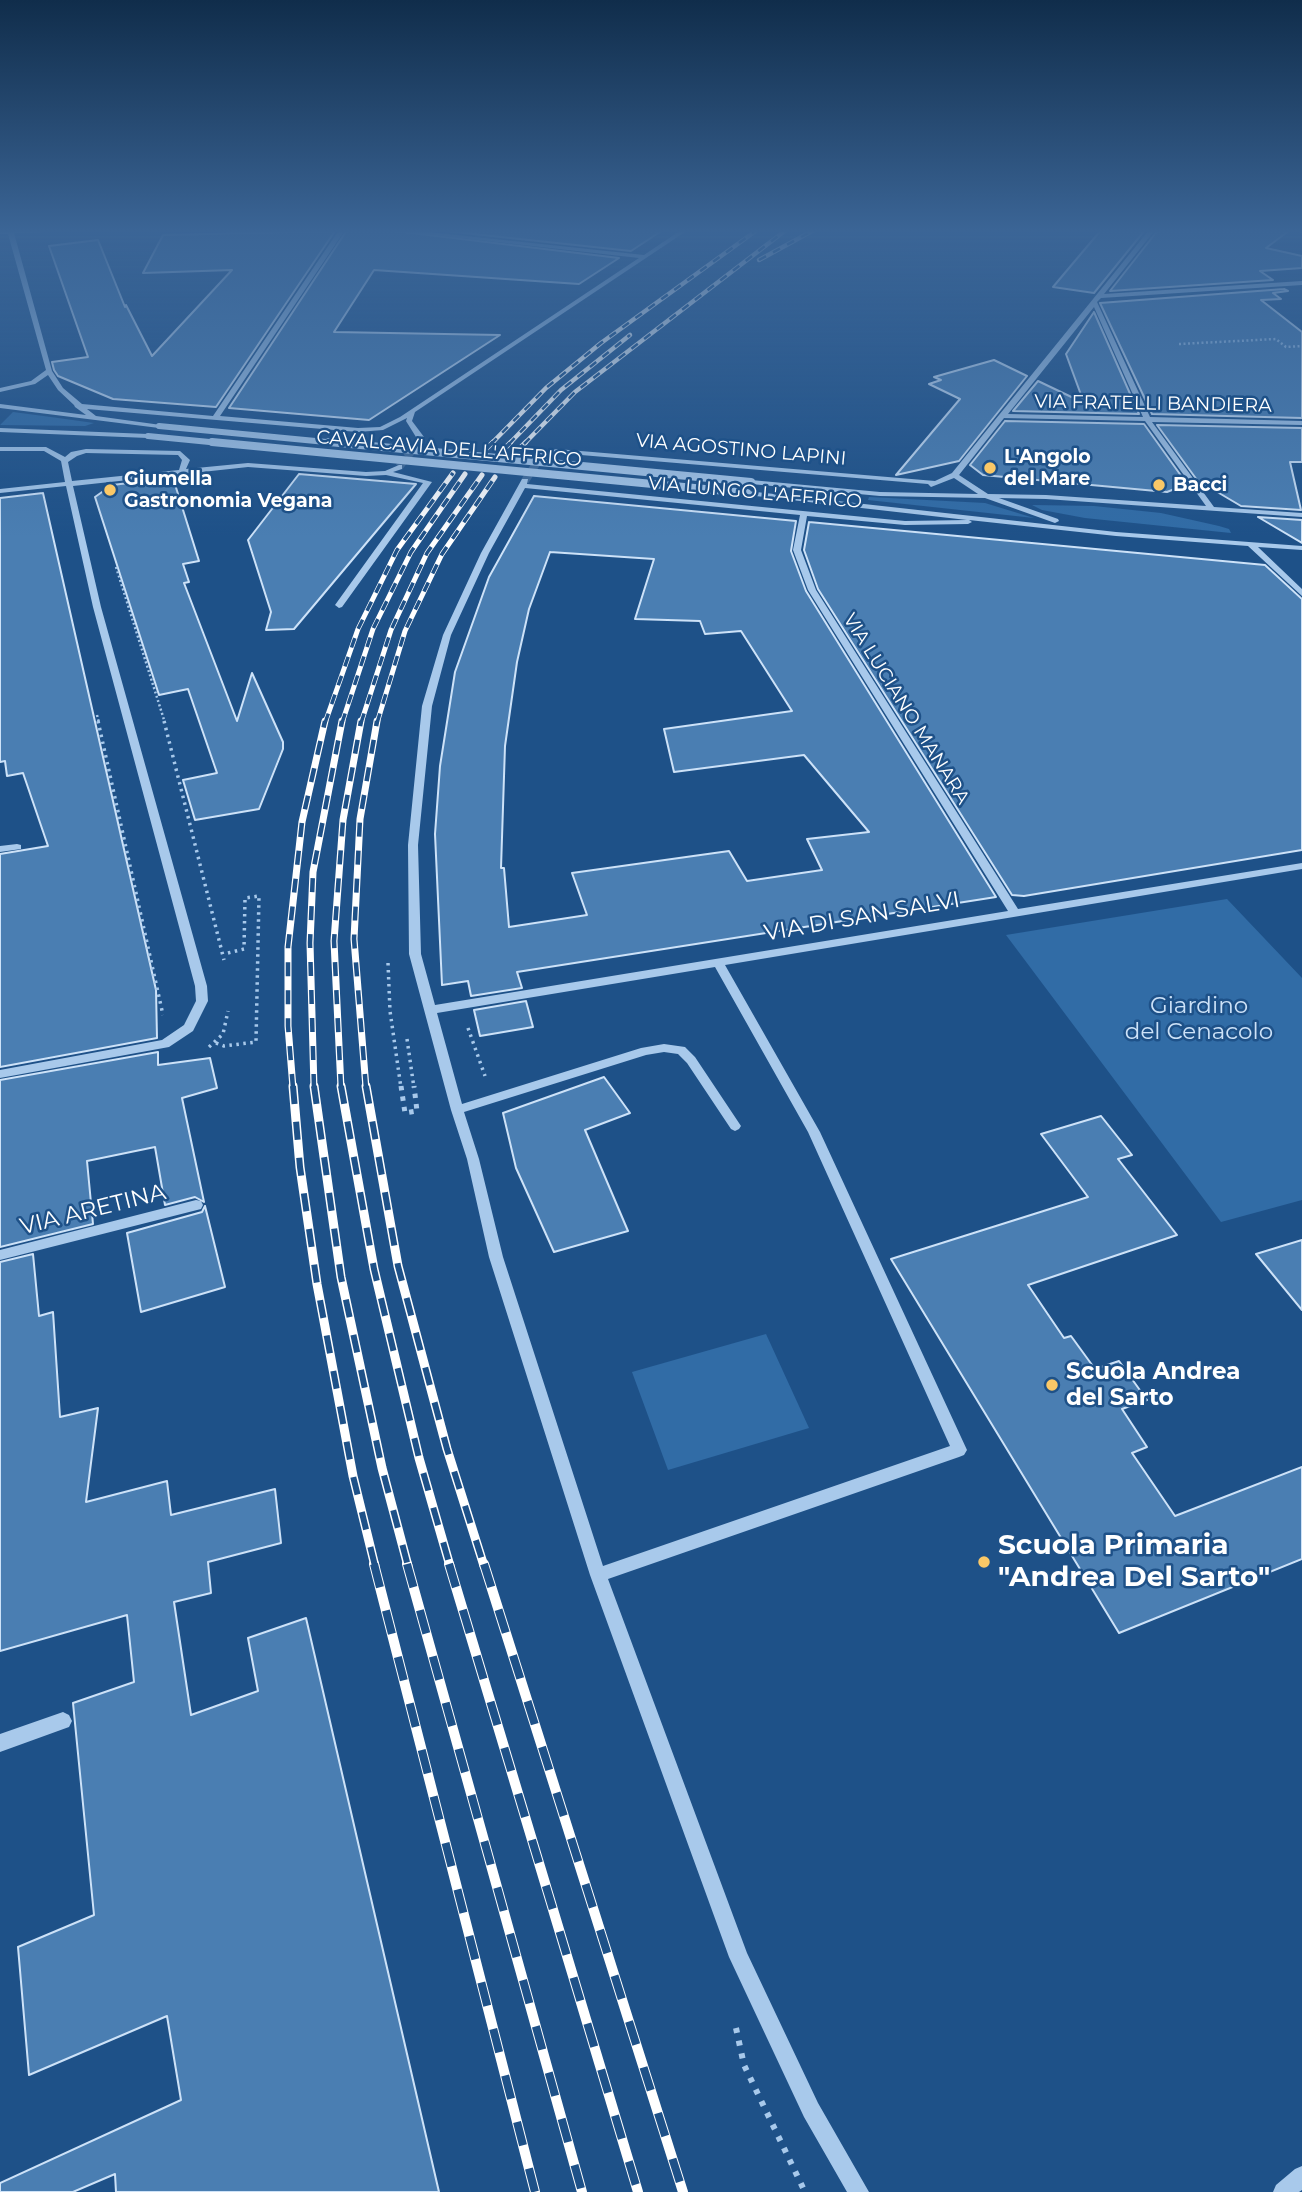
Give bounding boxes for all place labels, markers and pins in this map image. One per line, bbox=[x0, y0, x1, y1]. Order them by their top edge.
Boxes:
place label: L'Angolo del Mare bbox=[1004, 446, 1091, 490]
marker: L'Angolo del Mare bbox=[982, 460, 998, 476]
place label: Giumella Gastronomia Vegana bbox=[124, 468, 333, 512]
place label: Bacci bbox=[1173, 474, 1227, 496]
marker: Bacci bbox=[1151, 477, 1167, 493]
marker: Giumella Gastronomia Vegana bbox=[102, 482, 118, 498]
place label: Scuola Andrea del Sarto bbox=[1066, 1358, 1240, 1412]
marker: Scuola Andrea del Sarto bbox=[1044, 1377, 1060, 1393]
place label: Scuola Primaria "Andrea Del Sarto" bbox=[998, 1529, 1270, 1595]
marker: Scuola Primaria "Andrea Del Sarto" bbox=[976, 1554, 992, 1570]

